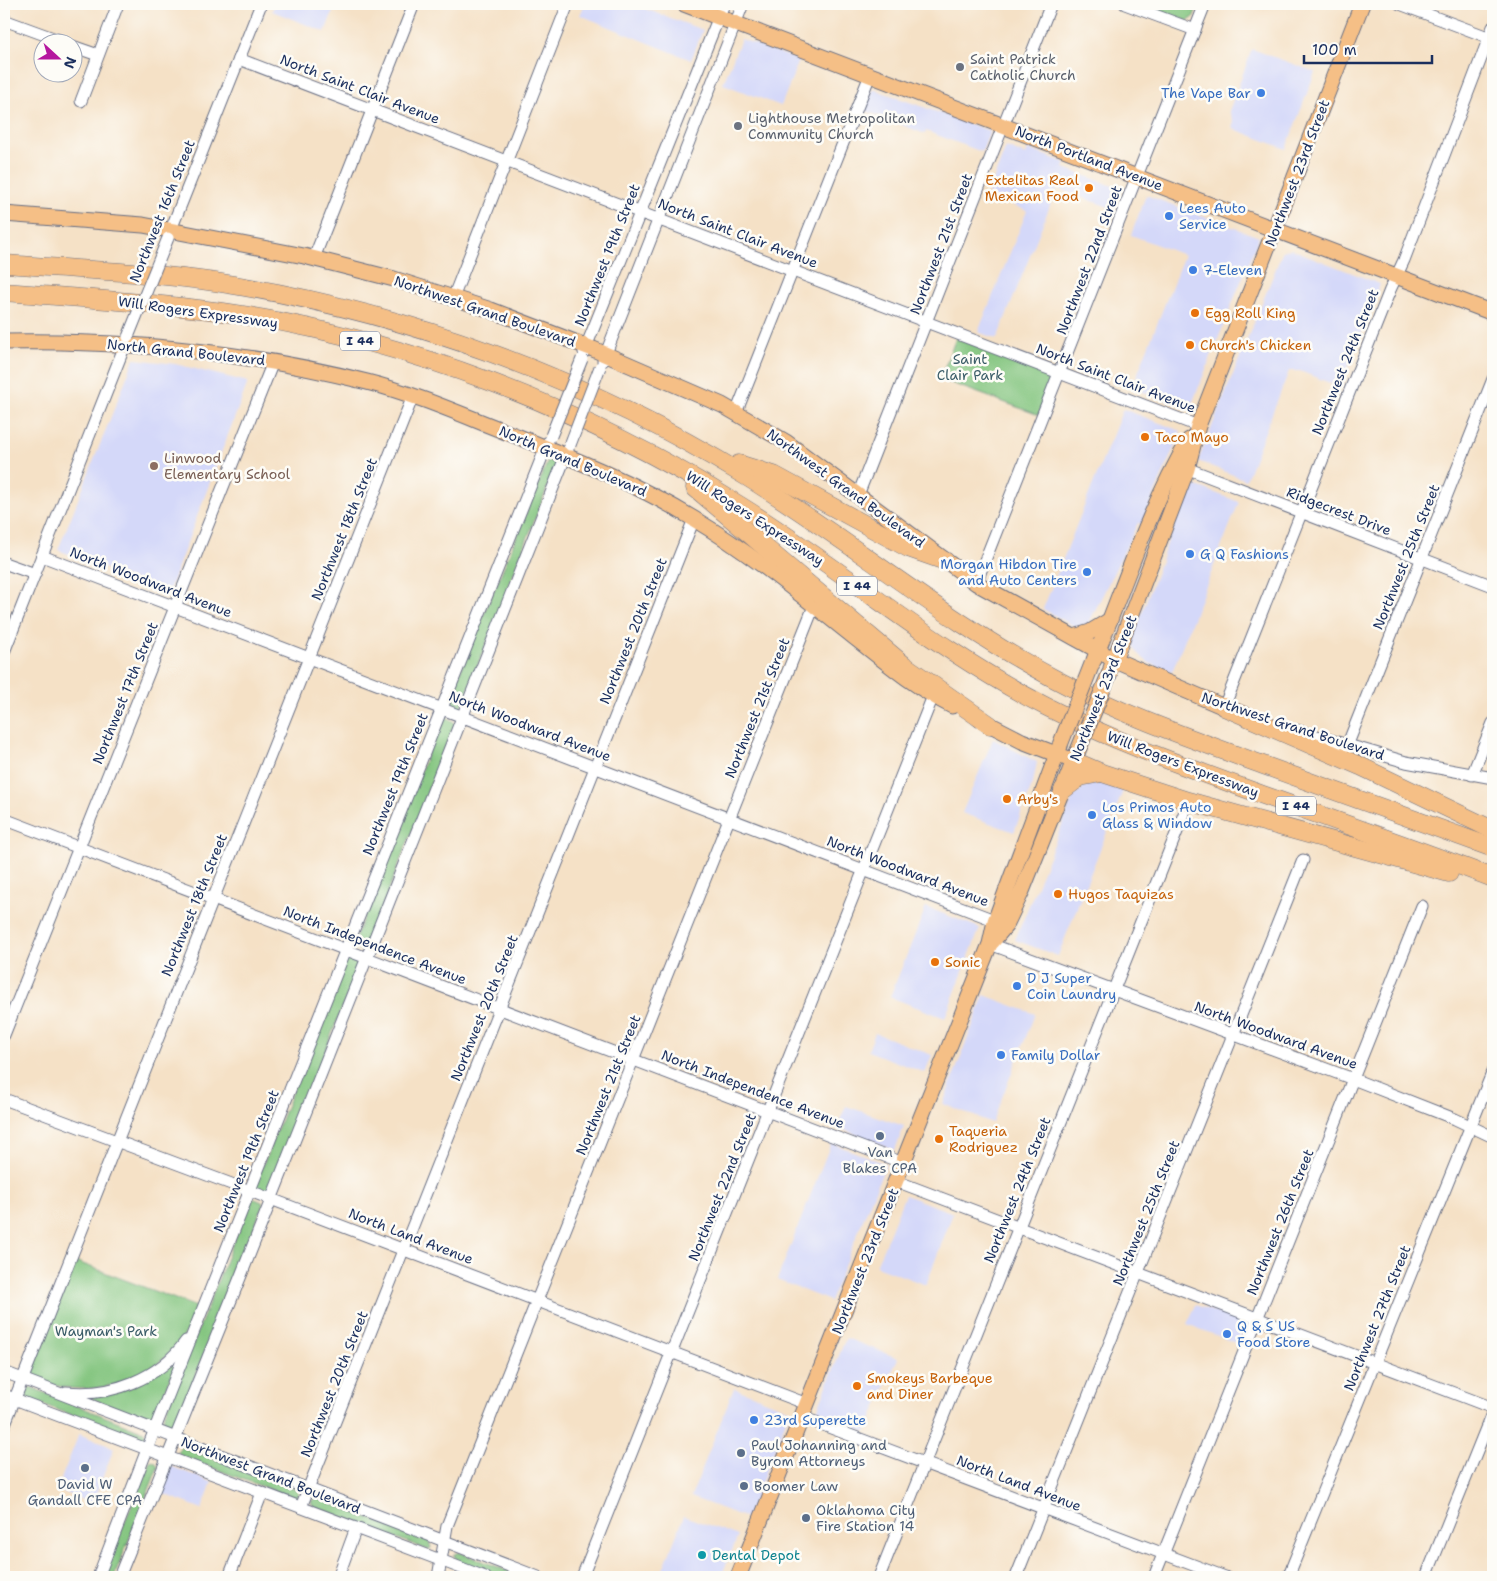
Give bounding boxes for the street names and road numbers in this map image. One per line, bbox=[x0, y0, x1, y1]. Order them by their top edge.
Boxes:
street label: North Saint Clair Avenue bbox=[278, 50, 442, 128]
street label: Northwest 23rd Street bbox=[1261, 97, 1333, 249]
street label: North Portland Avenue bbox=[1012, 121, 1166, 195]
street label: Northwest 16th Street bbox=[125, 137, 199, 285]
street label: Northwest 21st Street bbox=[906, 171, 976, 317]
street label: Northwest 19th Street bbox=[570, 181, 644, 329]
street label: Northwest 22nd Street bbox=[1052, 183, 1126, 337]
street label: North Saint Clair Avenue bbox=[656, 194, 820, 272]
street label: Northwest Grand Boulevard bbox=[392, 271, 578, 351]
street label: Northwest 24th Street bbox=[1307, 286, 1383, 438]
street label: Will Rogers Expressway bbox=[117, 292, 279, 332]
road number: I 44 bbox=[340, 332, 380, 351]
street label: North Grand Boulevard bbox=[106, 335, 266, 369]
street label: North Saint Clair Avenue bbox=[1034, 339, 1198, 417]
street label: North Grand Boulevard bbox=[496, 422, 650, 500]
street label: Northwest Grand Boulevard bbox=[763, 425, 929, 552]
street label: Northwest 18th Street bbox=[307, 455, 381, 603]
street label: Will Rogers Expressway bbox=[683, 467, 827, 569]
street label: Northwest 25th Street bbox=[1369, 482, 1443, 632]
street label: Ridgecrest Drive bbox=[1284, 483, 1394, 539]
street label: North Woodward Avenue bbox=[67, 543, 235, 621]
street label: Northwest 20th Street bbox=[595, 555, 671, 707]
road number: I 44 bbox=[837, 576, 877, 596]
street label: Northwest 23rd Street bbox=[1065, 612, 1141, 764]
street label: Northwest 17th Street bbox=[88, 619, 162, 767]
street label: Northwest 21st Street bbox=[721, 635, 793, 781]
street label: North Woodward Avenue bbox=[446, 687, 614, 765]
street label: Northwest Grand Boulevard bbox=[1199, 688, 1387, 764]
street label: Northwest 19th Street bbox=[358, 710, 432, 858]
street label: Will Rogers Expressway bbox=[1105, 727, 1261, 801]
road number: I 44 bbox=[1276, 796, 1316, 816]
street label: Northwest 18th Street bbox=[157, 831, 231, 979]
street label: North Woodward Avenue bbox=[824, 832, 992, 910]
street label: North Independence Avenue bbox=[281, 902, 469, 988]
street label: Northwest 20th Street bbox=[446, 932, 522, 1084]
street label: North Woodward Avenue bbox=[1192, 997, 1360, 1073]
street label: Northwest 21st Street bbox=[572, 1012, 644, 1158]
street label: North Independence Avenue bbox=[659, 1046, 847, 1132]
street label: Northwest 19th Street bbox=[209, 1087, 283, 1235]
street label: Northwest 22nd Street bbox=[684, 1110, 760, 1264]
street label: Northwest 24th Street bbox=[979, 1114, 1055, 1266]
street label: Northwest 25th Street bbox=[1109, 1138, 1183, 1288]
street label: Northwest 26th Street bbox=[1242, 1146, 1318, 1298]
street label: Northwest 23rd Street bbox=[827, 1185, 903, 1337]
street label: North Land Avenue bbox=[346, 1204, 476, 1268]
street label: Northwest 27th Street bbox=[1340, 1242, 1414, 1394]
street label: Northwest 20th Street bbox=[296, 1308, 372, 1460]
street label: Northwest Grand Boulevard bbox=[179, 1432, 364, 1518]
street label: North Land Avenue bbox=[954, 1451, 1084, 1515]

